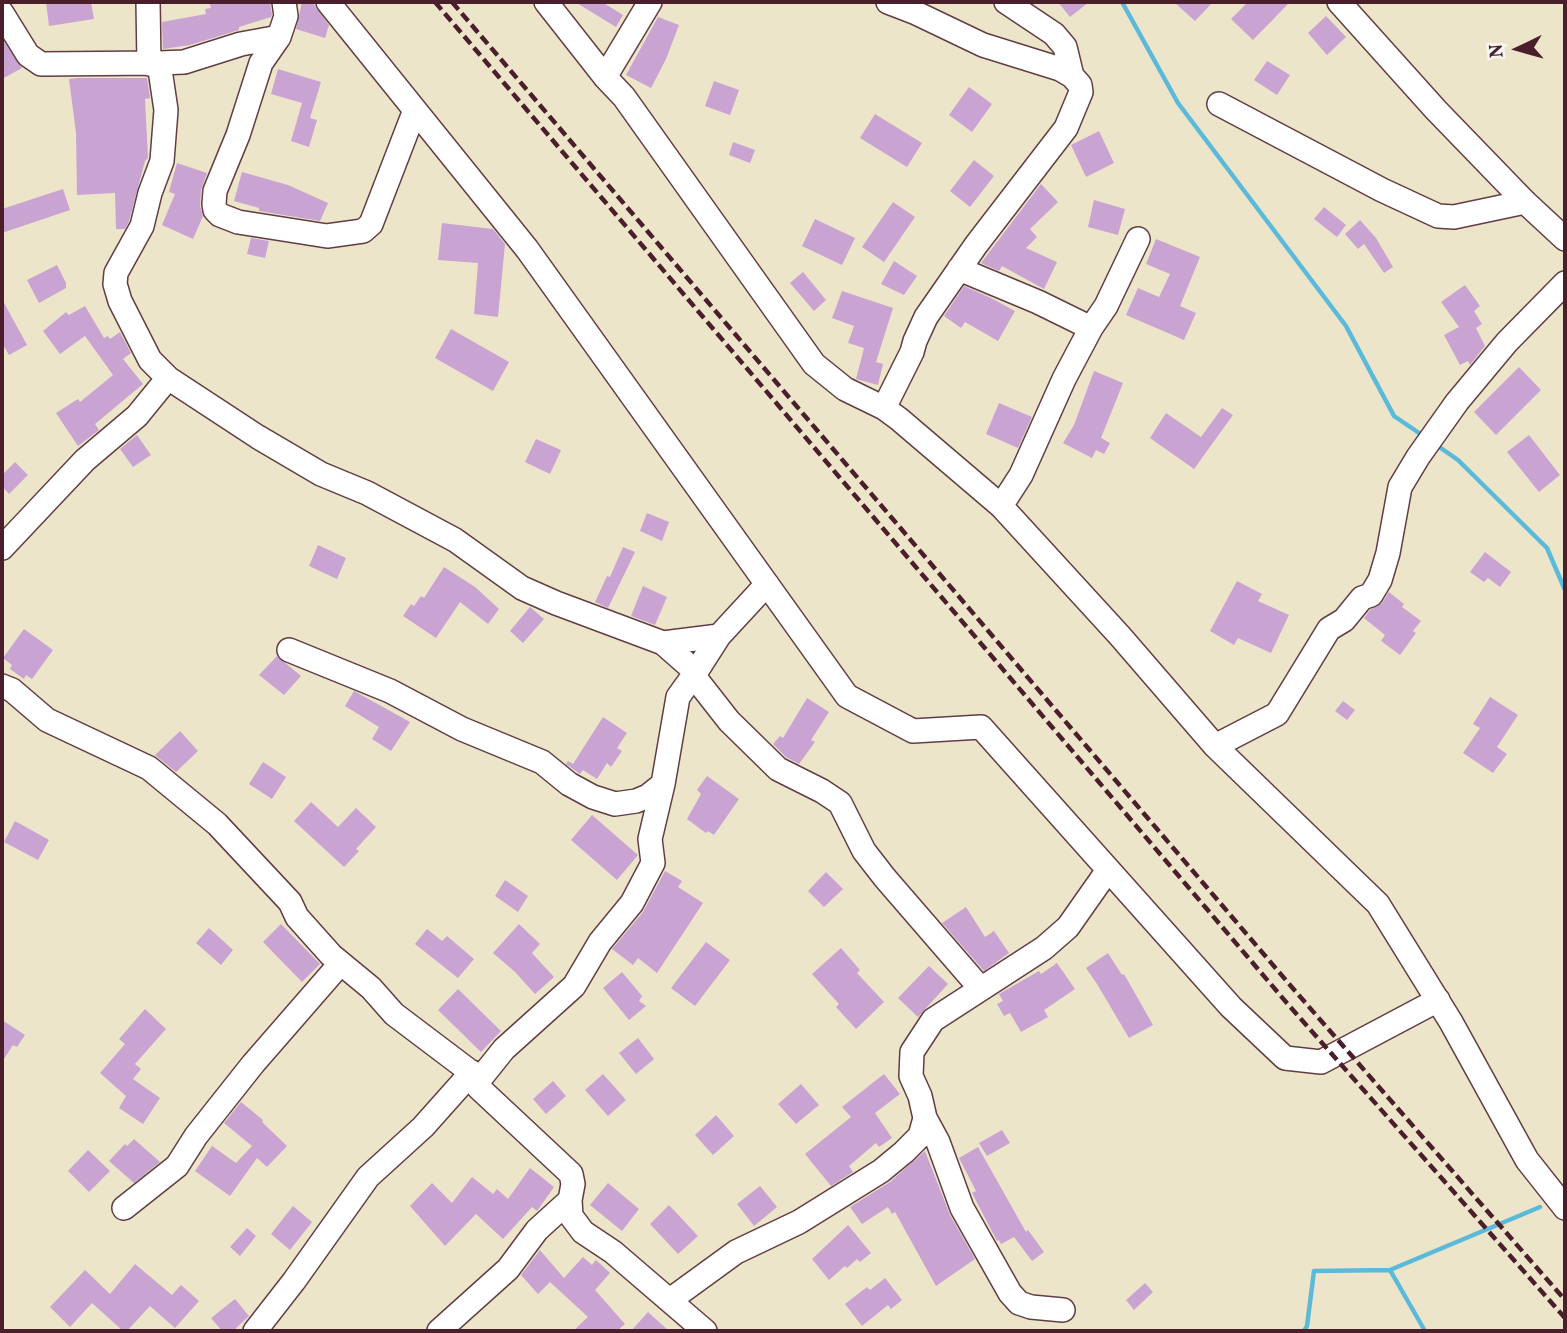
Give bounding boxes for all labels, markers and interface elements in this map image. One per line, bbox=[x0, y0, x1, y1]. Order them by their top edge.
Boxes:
north arrow bbox=[1483, 14, 1553, 84]
text: N bbox=[1484, 43, 1511, 59]

